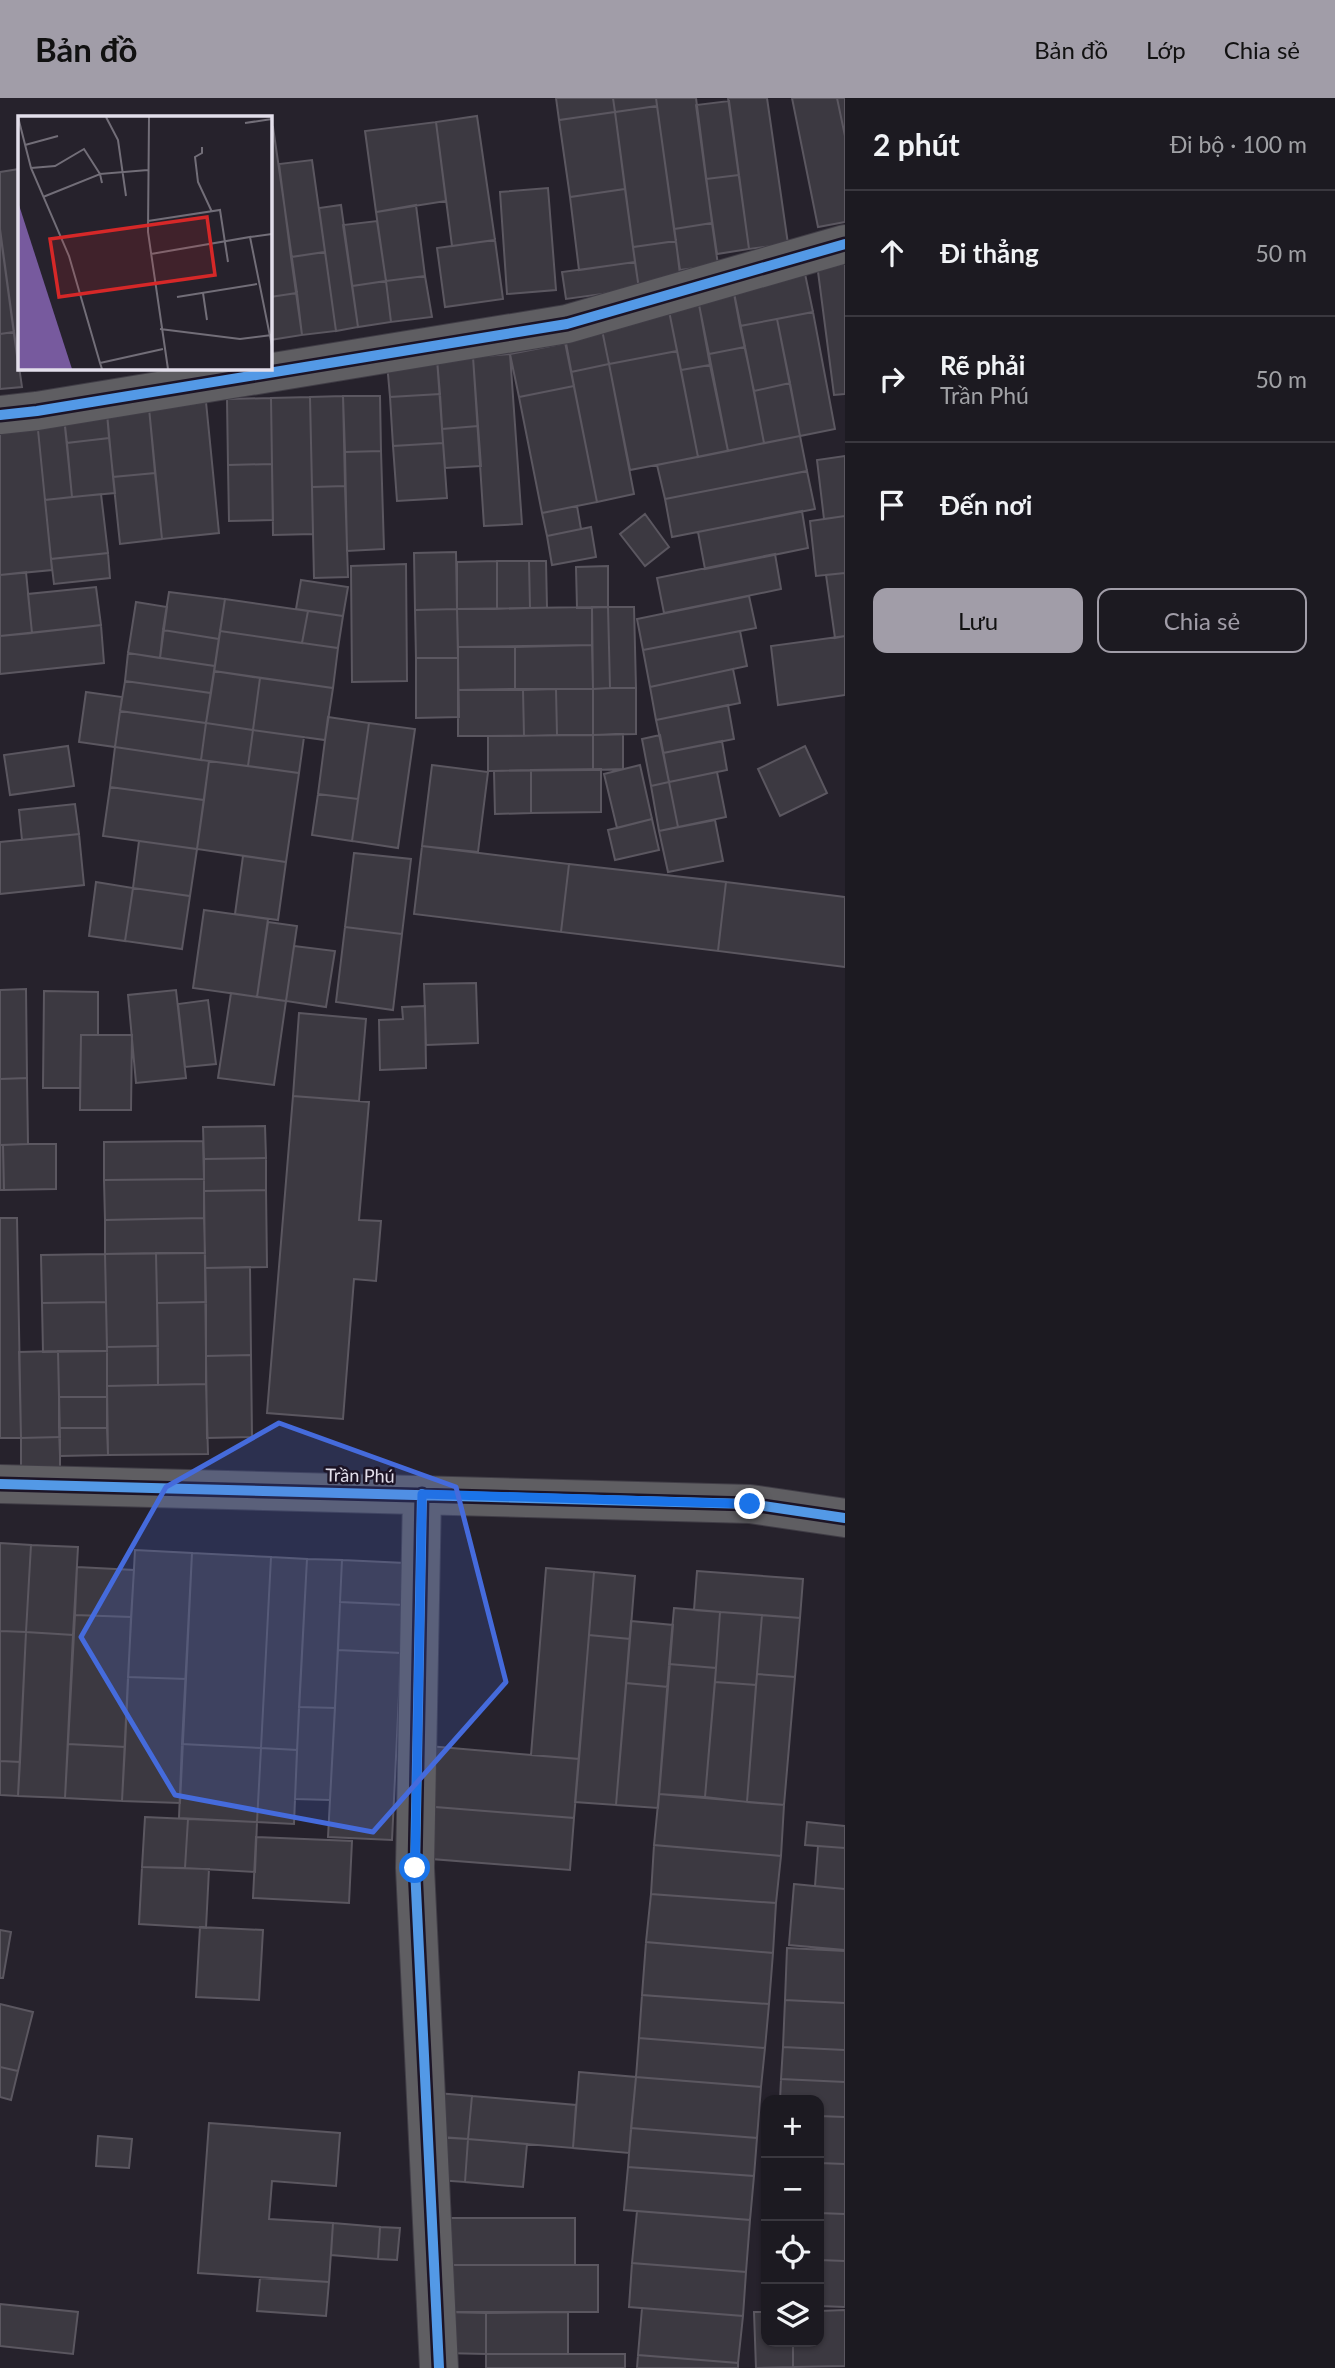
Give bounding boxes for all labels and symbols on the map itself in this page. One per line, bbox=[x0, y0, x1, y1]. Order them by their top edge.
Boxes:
inset map bbox=[18, 116, 271, 369]
street label: Trần Phú bbox=[325, 1463, 395, 1487]
route end bbox=[734, 1488, 765, 1519]
route start bbox=[399, 1852, 430, 1883]

